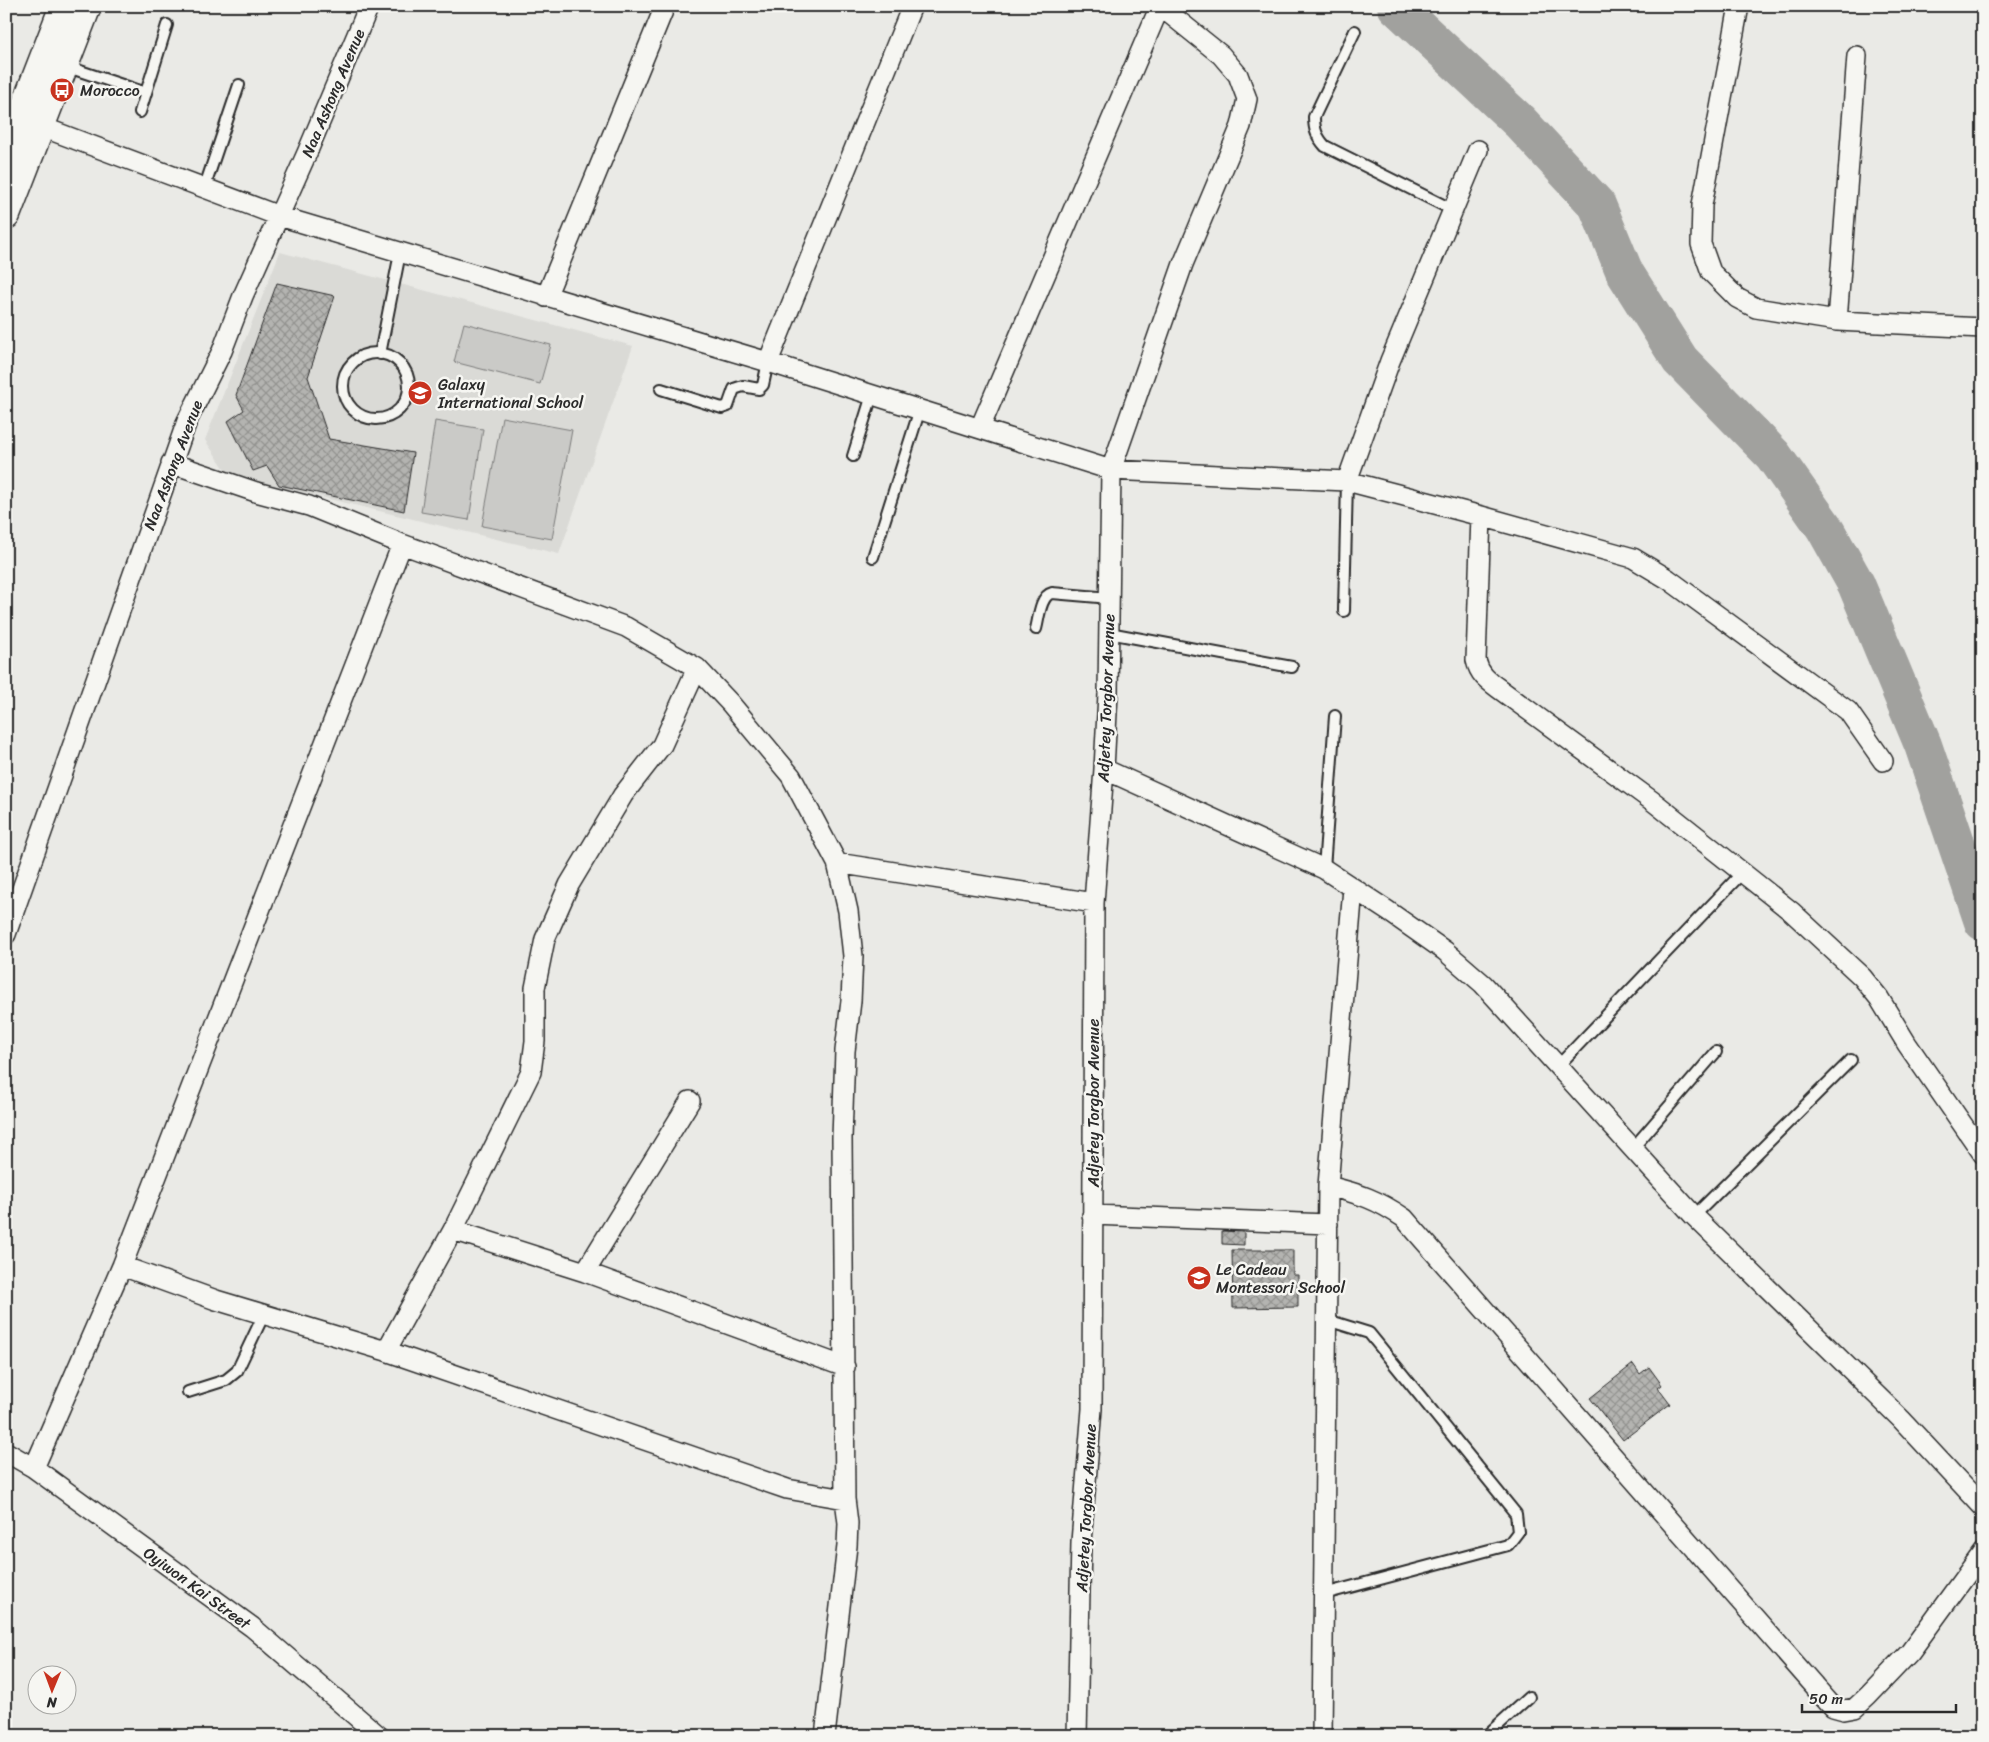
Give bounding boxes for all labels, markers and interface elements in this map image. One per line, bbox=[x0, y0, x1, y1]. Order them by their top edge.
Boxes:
street label: Naa Ashong Avenue bbox=[293, 24, 373, 162]
place label: Morocco bbox=[80, 76, 140, 105]
bus stop icon: Morocco bbox=[49, 77, 75, 103]
place label: Galaxy International School bbox=[437, 370, 584, 417]
school or university icon: Galaxy International School bbox=[407, 380, 433, 406]
street label: Naa Ashong Avenue bbox=[135, 395, 211, 534]
street label: Adjetey Torgbor Avenue bbox=[1089, 613, 1123, 784]
street label: Adjetey Torgbor Avenue bbox=[1079, 1019, 1108, 1188]
place label: Le Cadeau Montessori School bbox=[1216, 1255, 1345, 1302]
school or university icon: Le Cadeau Montessori School bbox=[1186, 1265, 1212, 1291]
street label: Adjetey Torgbor Avenue bbox=[1067, 1423, 1105, 1594]
street label: Oyiwon Kai Street bbox=[137, 1539, 258, 1638]
north arrow bbox=[28, 1664, 78, 1714]
scale bar bbox=[1802, 1682, 1955, 1714]
text: 50 m bbox=[1809, 1686, 1844, 1712]
text: N bbox=[46, 1690, 58, 1715]

